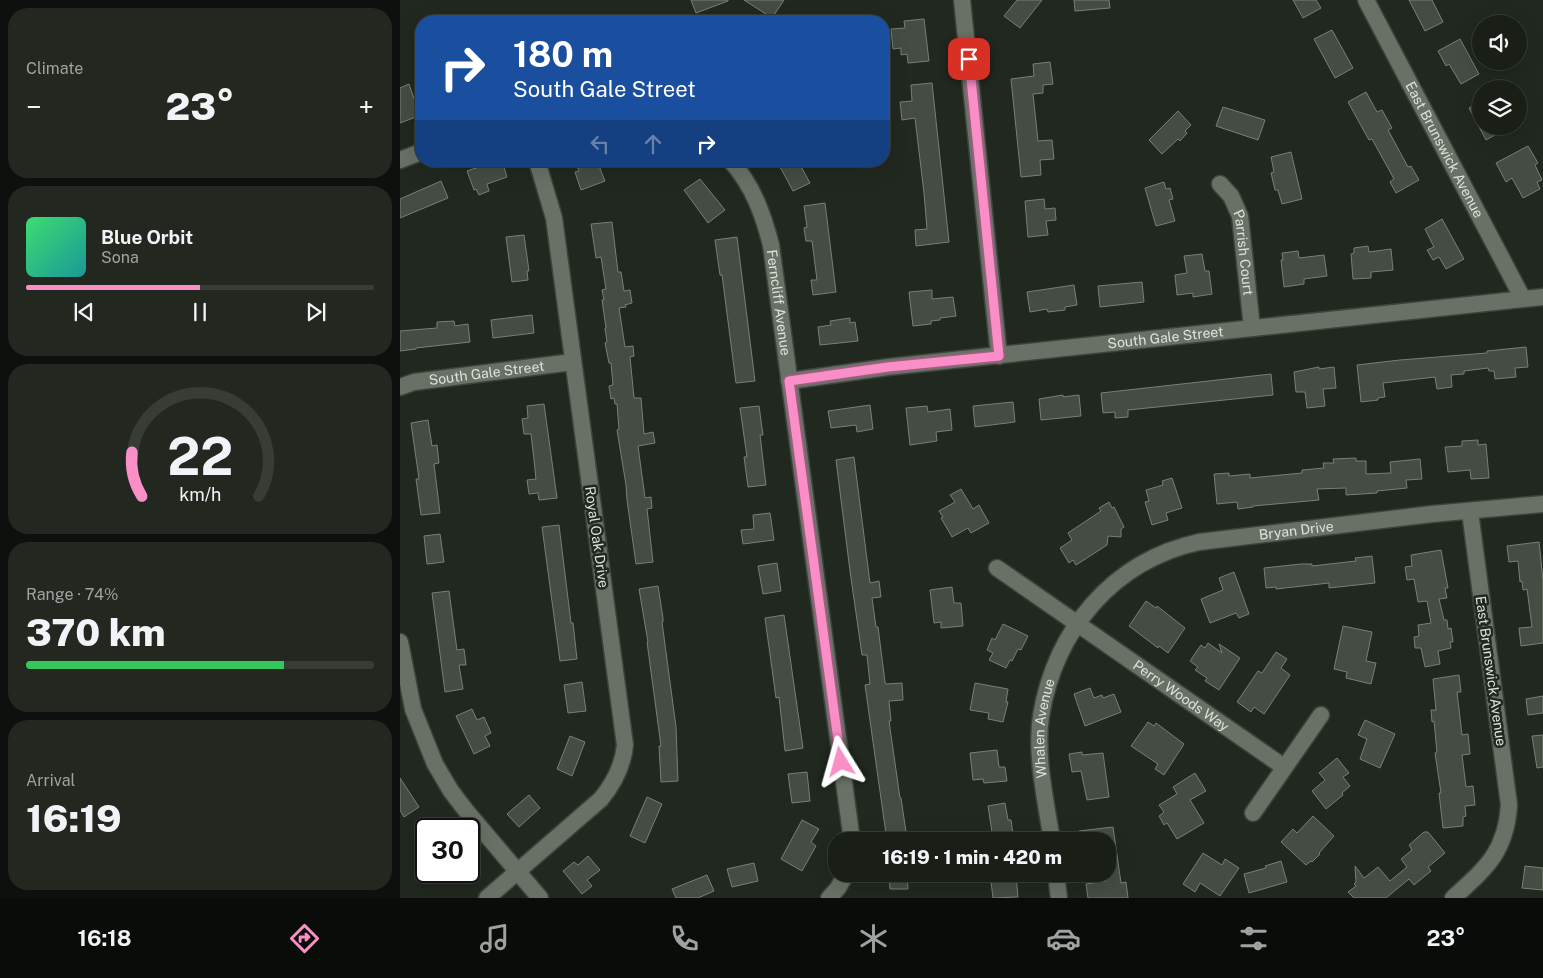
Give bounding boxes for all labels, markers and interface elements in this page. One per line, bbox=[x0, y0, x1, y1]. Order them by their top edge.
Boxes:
map controls bbox=[1472, 15, 1527, 135]
button: sound bbox=[1472, 15, 1527, 70]
text: 180 m bbox=[513, 34, 613, 75]
icon: right bbox=[430, 35, 495, 100]
pin bbox=[948, 38, 990, 80]
icon: arrive bbox=[955, 45, 983, 73]
text: Climate bbox=[26, 59, 83, 78]
text: South Gale Street bbox=[513, 76, 696, 102]
street label: East Brunswick Avenue bbox=[1402, 79, 1487, 221]
button: layers bbox=[1472, 80, 1527, 135]
text: 23° bbox=[166, 84, 234, 129]
text: − bbox=[26, 90, 42, 123]
text: + bbox=[358, 90, 374, 123]
icon: left bbox=[586, 130, 614, 158]
icon: ahead bbox=[639, 130, 667, 158]
icon: right bbox=[692, 130, 720, 158]
street label: Parrish Court bbox=[1230, 207, 1256, 296]
text: Blue Orbit bbox=[101, 226, 193, 248]
text: Sona bbox=[101, 248, 139, 267]
street label: Ferncliff Avenue bbox=[764, 248, 794, 357]
icon: previous bbox=[70, 298, 98, 326]
icon: pause bbox=[186, 298, 214, 326]
icon: next bbox=[302, 298, 330, 326]
street label: South Gale Street bbox=[1107, 323, 1224, 351]
street label: South Gale Street bbox=[428, 358, 545, 388]
text: 22 bbox=[167, 426, 233, 487]
text: km/h bbox=[179, 484, 221, 505]
street label: Royal Oak Drive bbox=[582, 485, 612, 589]
street label: Bryan Drive bbox=[1258, 518, 1335, 543]
text: Range · 74% bbox=[26, 585, 118, 604]
street label: East Brunswick Avenue bbox=[1473, 595, 1509, 747]
text: 370 km bbox=[26, 610, 166, 655]
street label: Perry Woods Way bbox=[1130, 657, 1233, 735]
street label: Whalen Avenue bbox=[1031, 676, 1058, 779]
position arrow bbox=[814, 735, 866, 787]
text: Arrival bbox=[26, 771, 75, 790]
text: 16:19 bbox=[26, 796, 122, 841]
speed limit sign: 30 bbox=[415, 818, 480, 883]
text: 16:19 · 1 min · 420 m bbox=[882, 846, 1062, 868]
icon: directions bbox=[287, 921, 322, 956]
icon: music bbox=[477, 921, 512, 956]
icon: phone bbox=[667, 921, 702, 956]
icon: climate bbox=[856, 921, 891, 956]
icon: car bbox=[1046, 921, 1081, 956]
icon: filters bbox=[1236, 921, 1271, 956]
text: 16:18 bbox=[77, 925, 132, 951]
text: 23° bbox=[1426, 925, 1465, 951]

